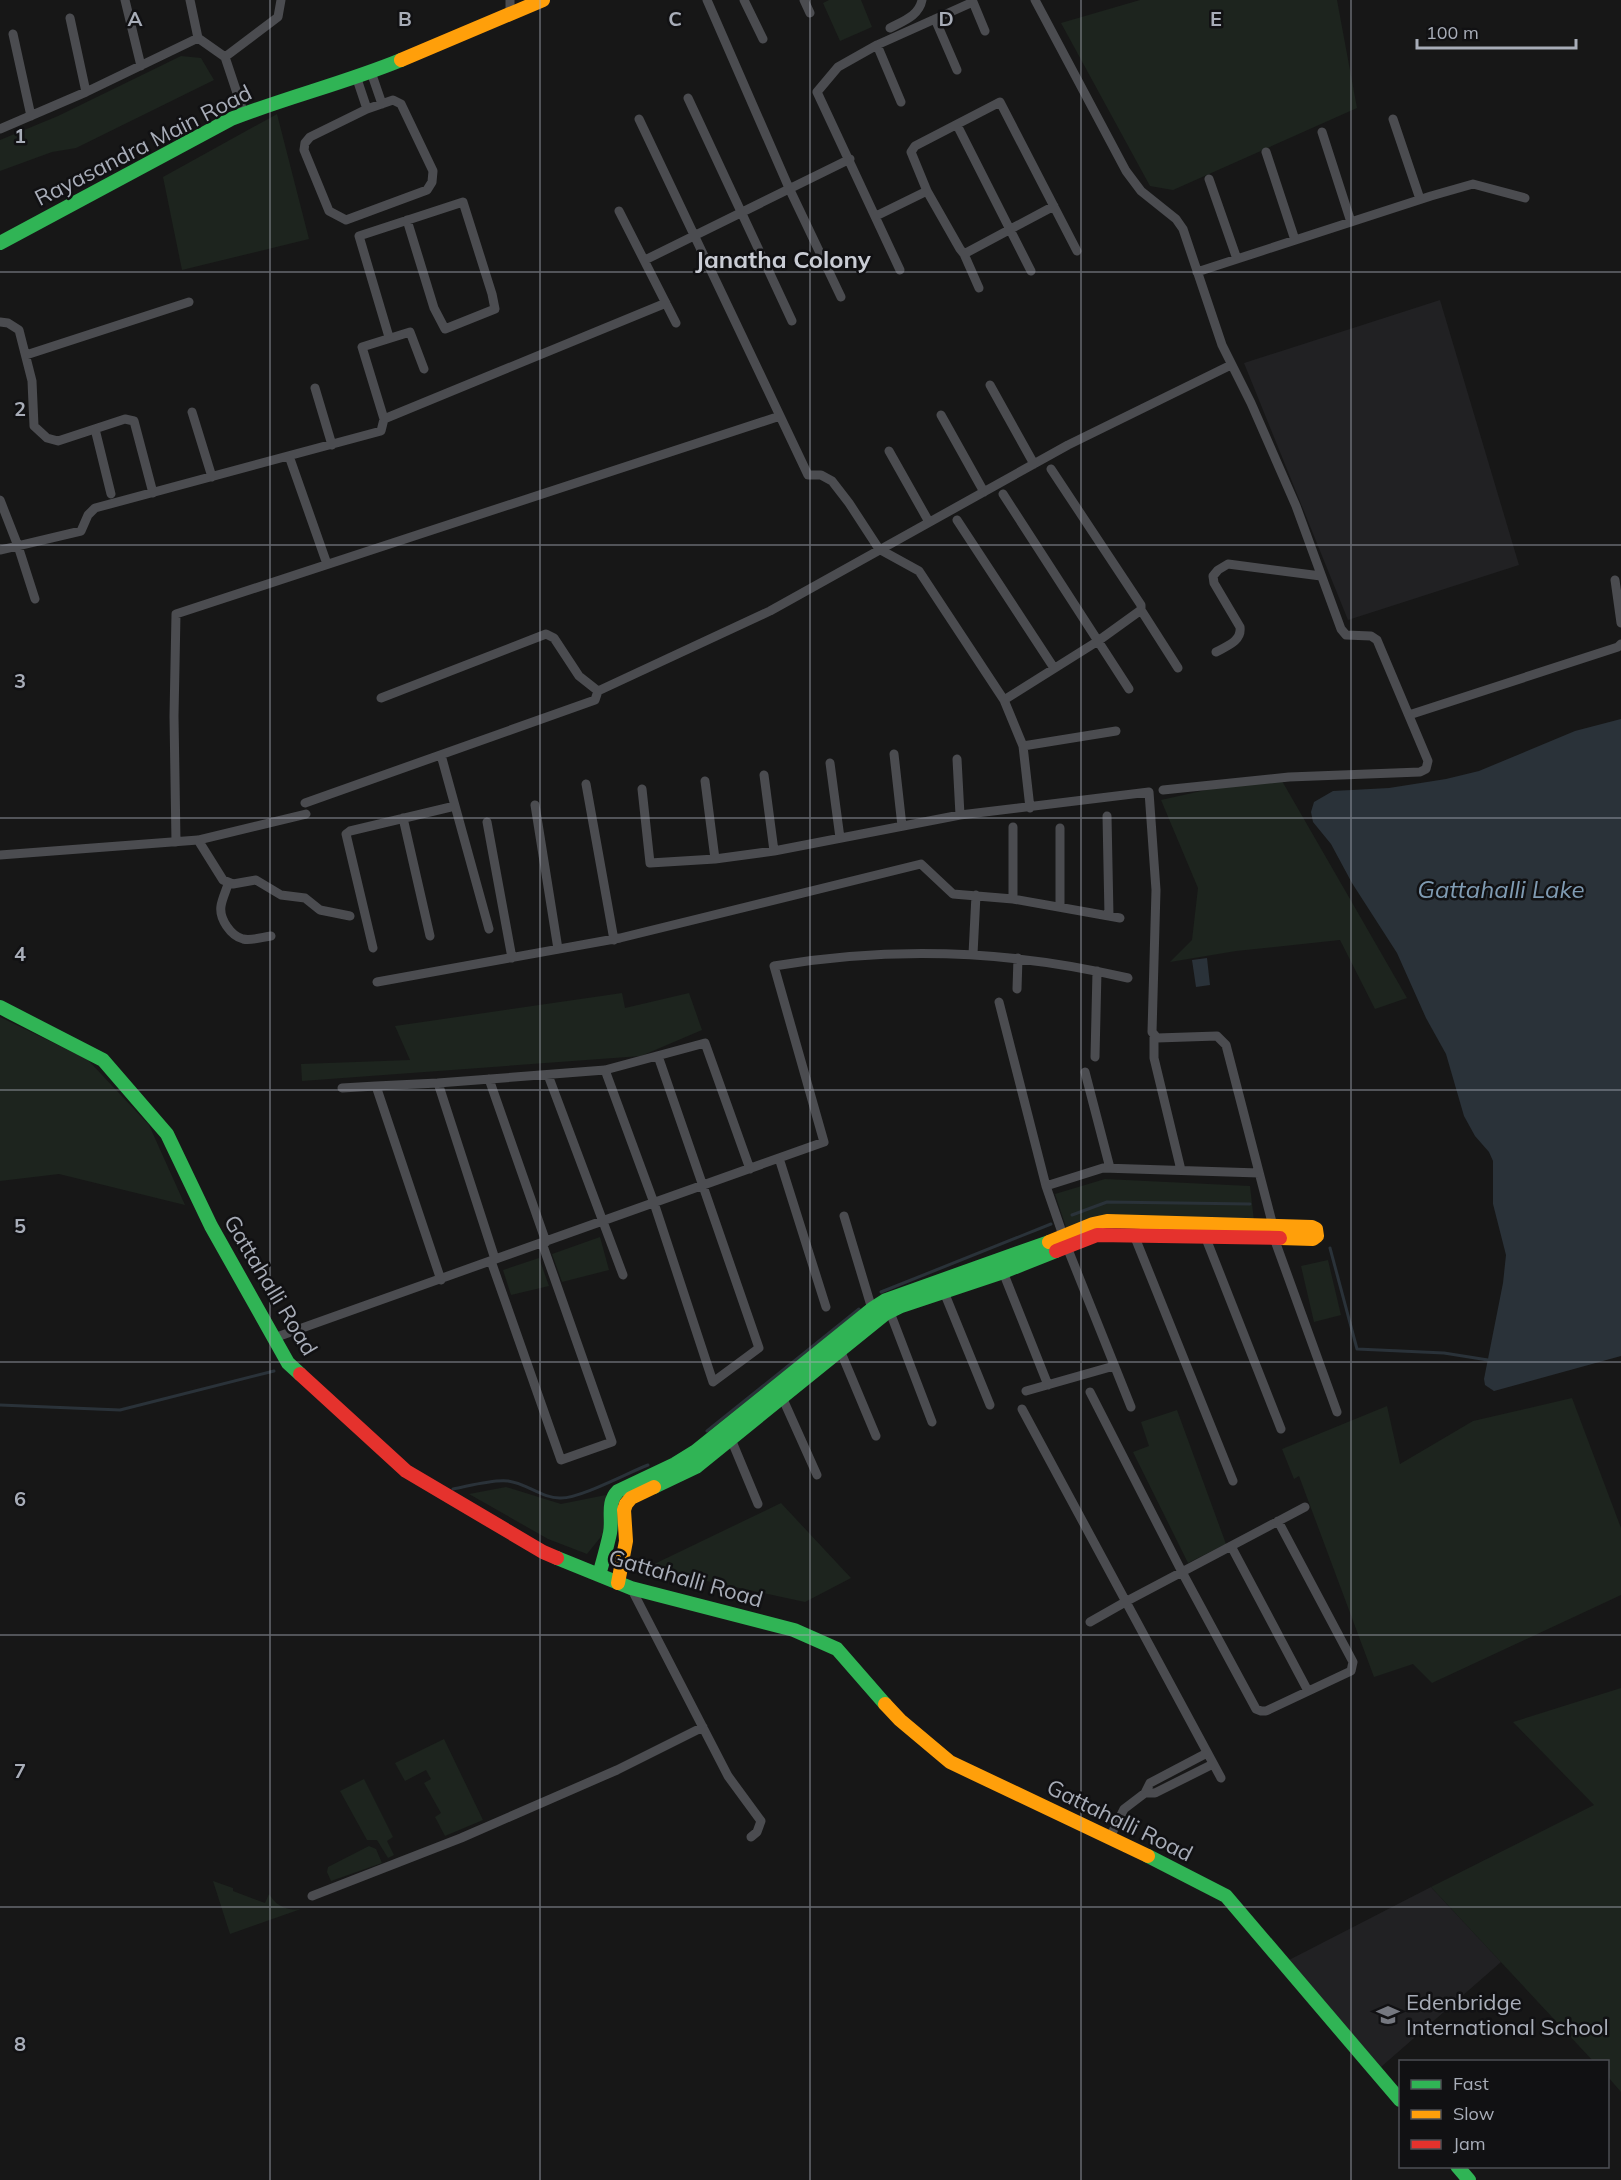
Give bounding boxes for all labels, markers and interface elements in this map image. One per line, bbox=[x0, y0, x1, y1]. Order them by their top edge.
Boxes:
text: A bbox=[128, 6, 143, 31]
text: B bbox=[398, 6, 412, 31]
text: C bbox=[668, 6, 682, 31]
text: D bbox=[938, 6, 954, 31]
text: E bbox=[1210, 6, 1222, 31]
scale bar bbox=[1417, 12, 1576, 50]
text: 100 m bbox=[1426, 21, 1479, 44]
street label: Rayasandra Main Road bbox=[30, 78, 256, 212]
text: 1 bbox=[14, 123, 26, 148]
district label: Janatha Colony bbox=[695, 244, 872, 274]
text: 2 bbox=[14, 396, 26, 421]
text: 3 bbox=[14, 668, 26, 693]
water label: Gattahalli Lake bbox=[1417, 874, 1585, 904]
text: 4 bbox=[14, 941, 26, 966]
street label: Gattahalli Road bbox=[218, 1210, 324, 1360]
text: 5 bbox=[14, 1213, 26, 1238]
text: 6 bbox=[14, 1486, 26, 1511]
street label: Gattahalli Road bbox=[606, 1543, 766, 1613]
text: 7 bbox=[14, 1758, 26, 1783]
street label: Gattahalli Road bbox=[1042, 1773, 1198, 1867]
place label: Edenbridge International School bbox=[1406, 1988, 1609, 2041]
school or university icon: Edenbridge International School bbox=[1375, 2002, 1401, 2028]
text: 8 bbox=[14, 2031, 26, 2056]
legend bbox=[1399, 2060, 1609, 2168]
text: Fast bbox=[1453, 2072, 1489, 2095]
text: Slow bbox=[1453, 2102, 1495, 2125]
text: Jam bbox=[1453, 2132, 1486, 2155]

